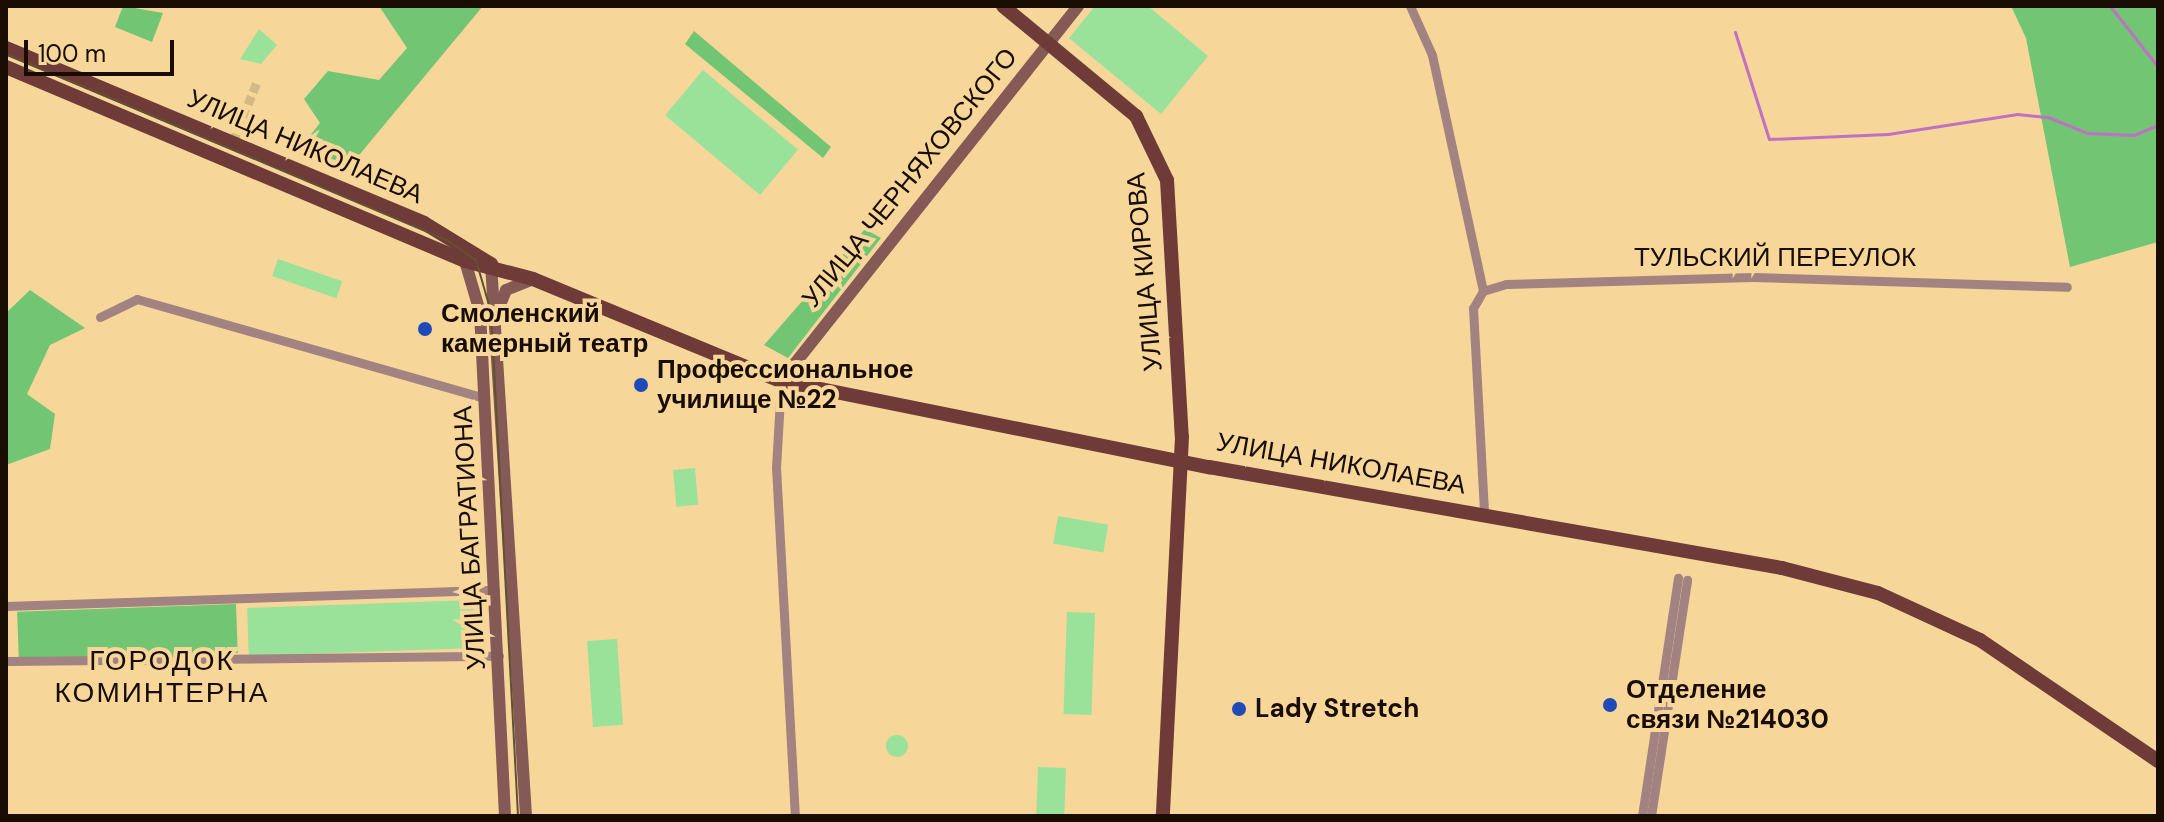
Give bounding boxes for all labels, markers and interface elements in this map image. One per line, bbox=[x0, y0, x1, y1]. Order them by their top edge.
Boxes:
scale bar bbox=[28, 24, 178, 74]
text: 100 m bbox=[38, 38, 106, 69]
street label: УЛИЦА ЧЕРНЯХОВСКОГО bbox=[796, 42, 1024, 314]
street label: УЛИЦА НИКОЛАЕВА bbox=[183, 83, 427, 211]
street label: УЛИЦА КИРОВА bbox=[1121, 171, 1169, 373]
street label: ТУЛЬСКИЙ ПЕРЕУЛОК bbox=[1634, 242, 1916, 274]
place label: Смоленский камерный театр bbox=[441, 298, 648, 360]
marker: Смоленский камерный театр bbox=[416, 320, 434, 338]
place label: Профессиональное училище №22 bbox=[657, 354, 913, 416]
marker: Профессиональное училище №22 bbox=[632, 376, 650, 394]
street label: УЛИЦА БАГРАТИОНА bbox=[447, 405, 493, 671]
street label: УЛИЦА НИКОЛАЕВА bbox=[1214, 427, 1468, 501]
district label: ГОРОДОК КОМИНТЕРНА bbox=[55, 644, 269, 710]
place label: Отделение связи №214030 bbox=[1626, 674, 1829, 736]
place label: Lady Stretch bbox=[1255, 693, 1419, 725]
marker: Отделение связи №214030 bbox=[1601, 696, 1619, 714]
marker: Lady Stretch bbox=[1230, 700, 1248, 718]

